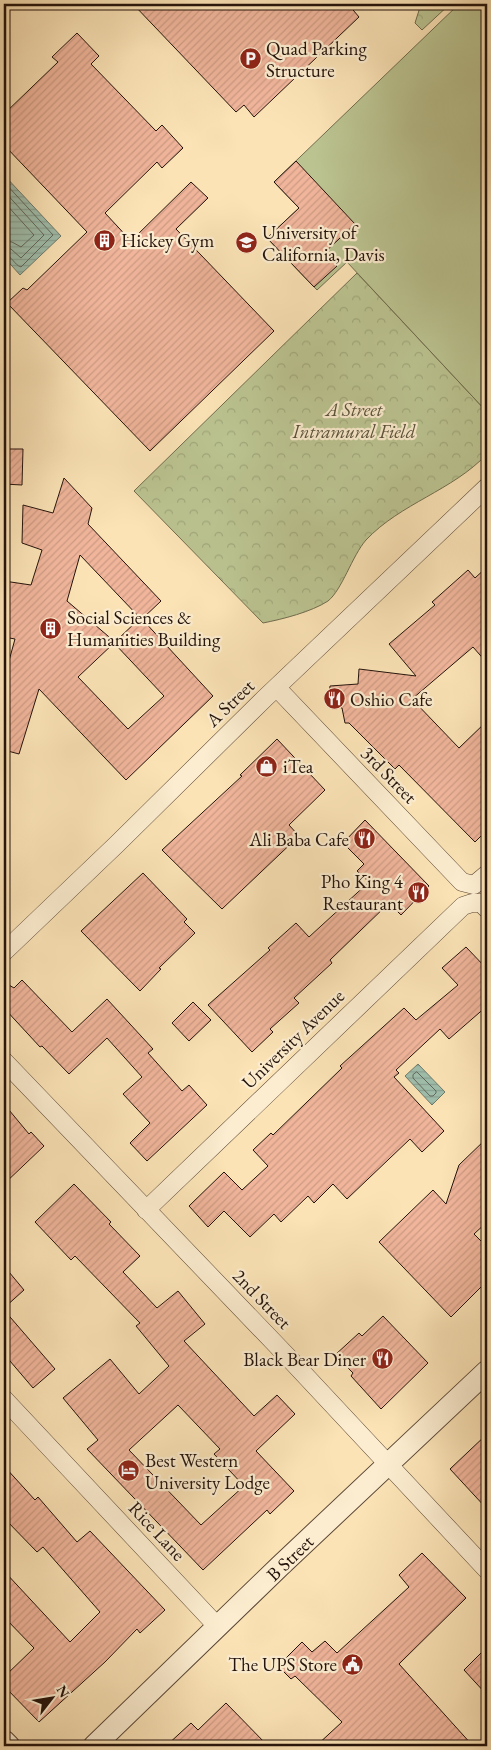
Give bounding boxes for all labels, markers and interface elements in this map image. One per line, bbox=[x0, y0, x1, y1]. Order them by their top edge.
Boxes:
place label: Quad Parking Structure bbox=[266, 36, 368, 83]
parking icon: Quad Parking Structure bbox=[238, 47, 262, 71]
place label: University of California, Davis bbox=[262, 220, 385, 267]
building icon: Hickey Gym bbox=[93, 228, 117, 252]
place label: Hickey Gym bbox=[121, 228, 214, 253]
school or university icon: University of California, Davis bbox=[234, 231, 258, 255]
park label: A Street Intramural Field bbox=[292, 397, 416, 444]
place label: Social Sciences & Humanities Building bbox=[67, 605, 221, 652]
building icon: Social Sciences & Humanities Building bbox=[39, 616, 63, 640]
street label: A Street bbox=[199, 674, 260, 733]
restaurant icon: Oshio Cafe bbox=[322, 687, 346, 711]
place label: Oshio Cafe bbox=[350, 687, 432, 712]
street label: 3rd Street bbox=[355, 741, 423, 809]
shop icon: iTea bbox=[255, 754, 279, 778]
place label: iTea bbox=[283, 754, 314, 779]
place label: Ali Baba Cafe bbox=[248, 827, 349, 852]
restaurant icon: Ali Baba Cafe bbox=[353, 827, 377, 851]
place label: Pho King 4 Restaurant bbox=[321, 869, 404, 916]
restaurant icon: Pho King 4 Restaurant bbox=[407, 880, 431, 904]
street label: University Avenue bbox=[236, 984, 350, 1094]
street label: 2nd Street bbox=[227, 1264, 297, 1334]
place label: Black Bear Diner bbox=[243, 1347, 367, 1372]
restaurant icon: Black Bear Diner bbox=[370, 1347, 394, 1371]
place label: Best Western University Lodge bbox=[145, 1448, 270, 1495]
hotel icon: Best Western University Lodge bbox=[117, 1459, 141, 1483]
street label: Rice Lane bbox=[123, 1496, 191, 1566]
street label: B Street bbox=[261, 1529, 319, 1587]
place label: The UPS Store bbox=[228, 1652, 337, 1677]
public building icon: The UPS Store bbox=[341, 1652, 365, 1676]
north arrow bbox=[28, 1672, 78, 1722]
text: N bbox=[53, 1682, 74, 1701]

